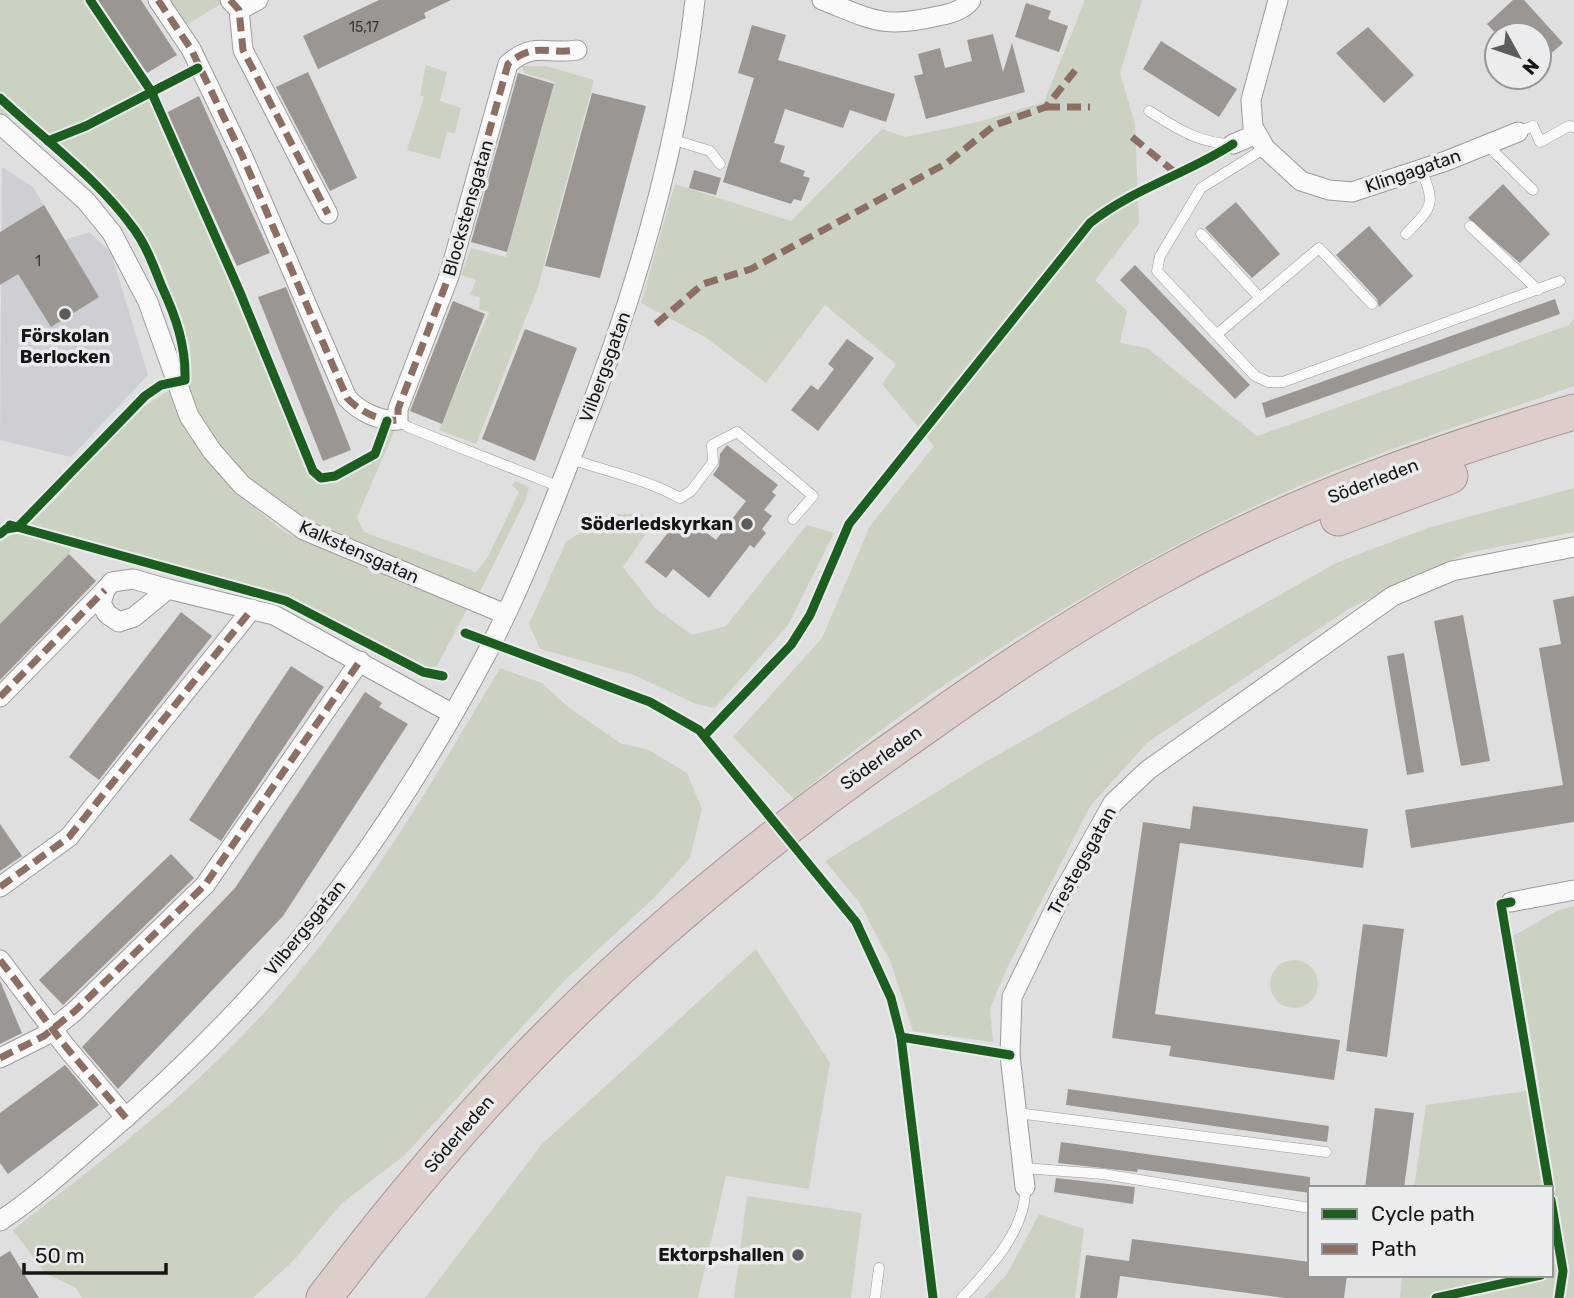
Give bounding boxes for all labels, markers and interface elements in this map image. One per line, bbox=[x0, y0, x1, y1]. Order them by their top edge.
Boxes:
house number: 15,17 bbox=[349, 19, 379, 36]
north arrow bbox=[1483, 21, 1553, 91]
text: N bbox=[1517, 54, 1544, 79]
street label: Blockstensgatan bbox=[438, 137, 498, 279]
street label: Klingagatan bbox=[1362, 144, 1464, 198]
house number: 1 bbox=[35, 253, 41, 270]
marker: Förskolan Berlocken bbox=[57, 306, 73, 322]
street label: Vilbergsgatan bbox=[575, 309, 635, 425]
place label: Förskolan Berlocken bbox=[20, 325, 110, 368]
street label: Söderleden bbox=[1325, 454, 1421, 508]
place label: Söderledskyrkan bbox=[581, 513, 733, 535]
street label: Kalkstensgatan bbox=[296, 516, 422, 588]
marker: Söderledskyrkan bbox=[739, 516, 755, 532]
street label: Söderleden bbox=[836, 721, 926, 795]
street label: Trestegsgatan bbox=[1043, 803, 1121, 919]
street label: Vilbergsgatan bbox=[260, 876, 350, 980]
street label: Söderleden bbox=[419, 1091, 499, 1177]
legend bbox=[1308, 1186, 1553, 1277]
text: Cycle path bbox=[1371, 1201, 1475, 1226]
scale bar bbox=[24, 1232, 166, 1276]
text: Path bbox=[1371, 1236, 1417, 1261]
text: 50 m bbox=[35, 1243, 85, 1268]
place label: Ektorpshallen bbox=[658, 1244, 784, 1266]
marker: Ektorpshallen bbox=[790, 1247, 806, 1263]

